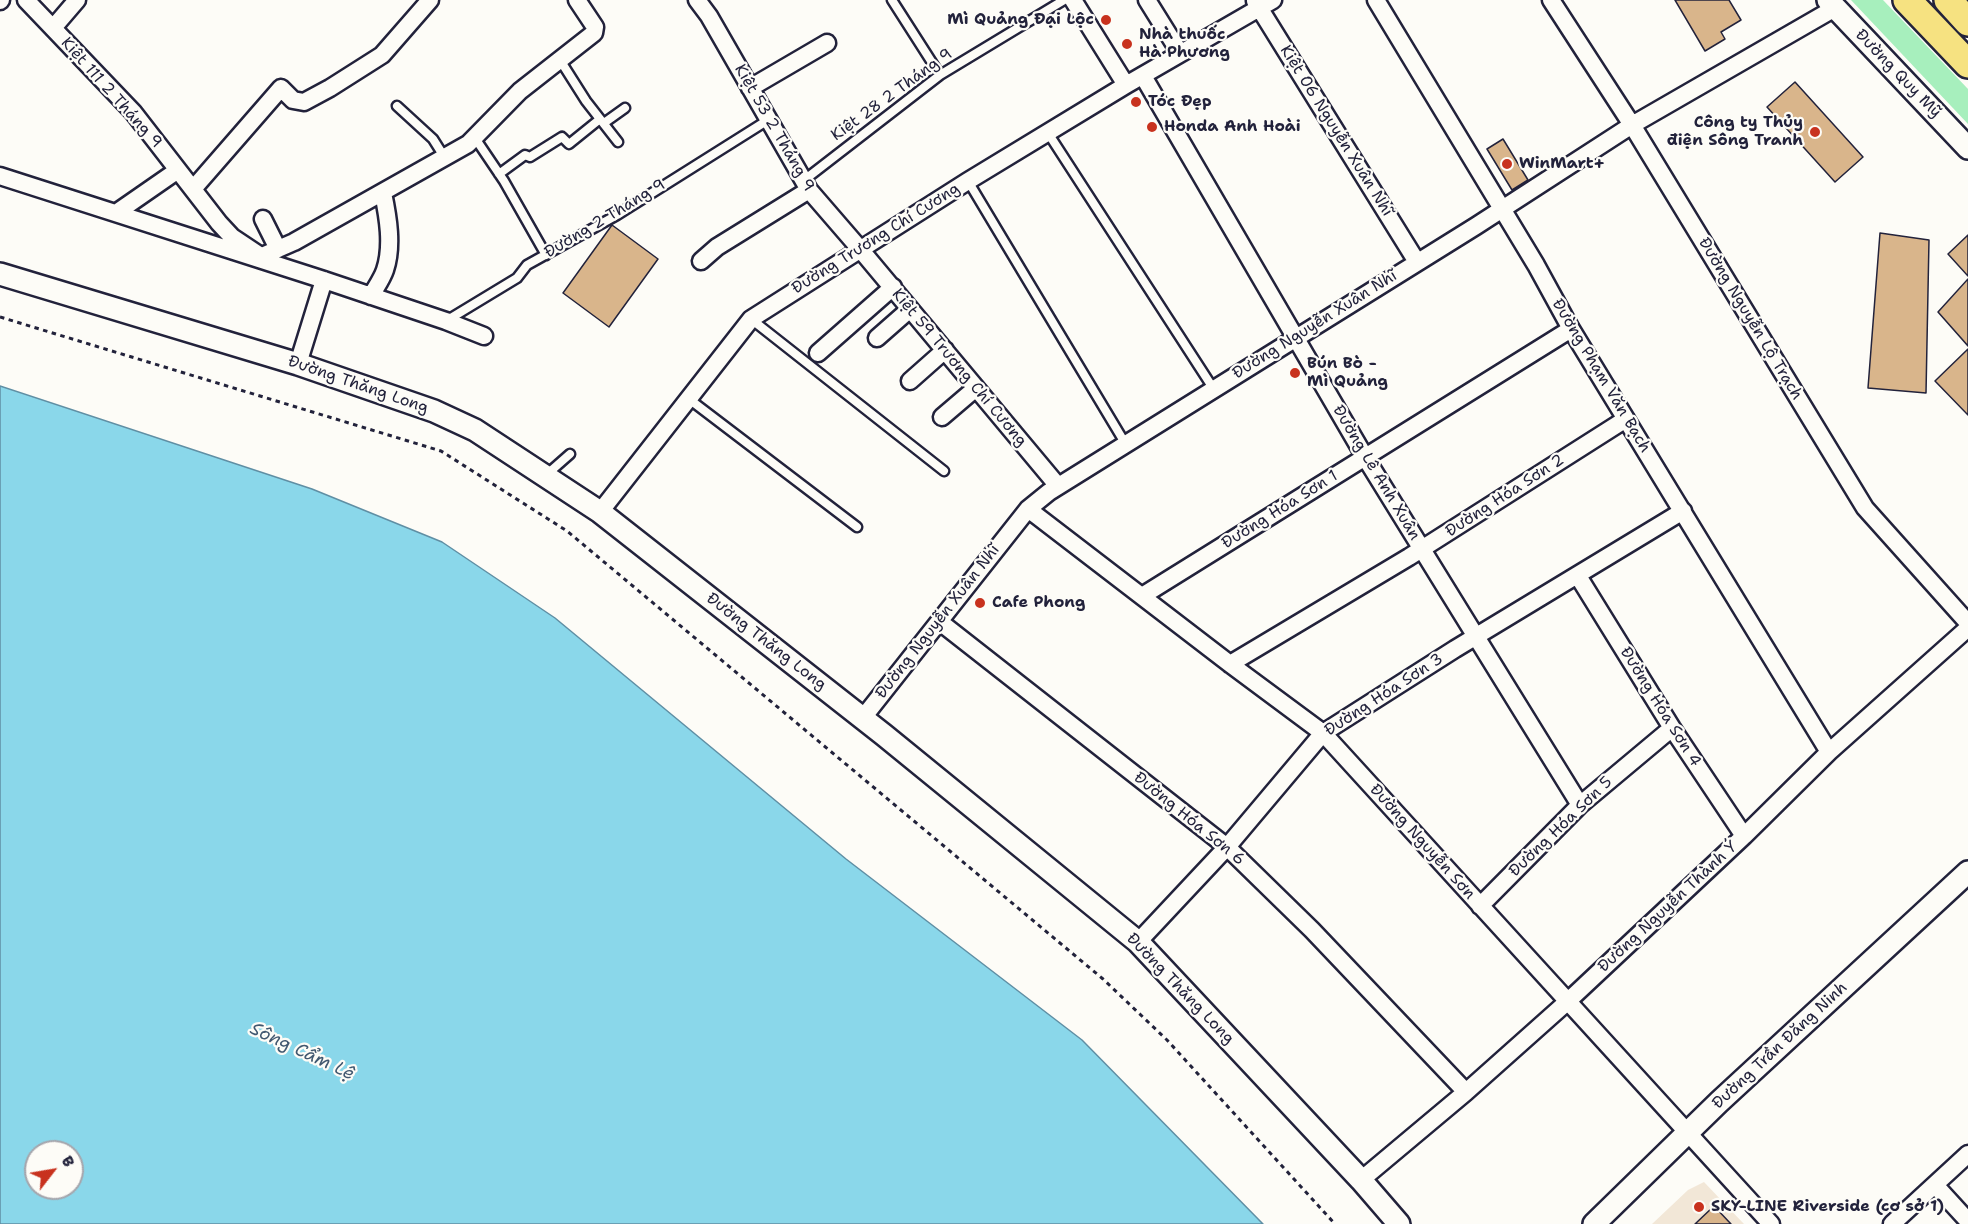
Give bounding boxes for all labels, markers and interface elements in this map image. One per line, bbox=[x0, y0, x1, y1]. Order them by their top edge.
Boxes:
place label: Mì Quảng Đại Lộc bbox=[947, 10, 1094, 30]
marker: Mì Quảng Đại Lộc bbox=[1099, 13, 1113, 27]
place label: Nhà thuốc Hà Phương bbox=[1139, 25, 1230, 63]
street label: Đường Quy Mỹ bbox=[1851, 26, 1945, 122]
street label: Kiệt 111 2 Tháng 9 bbox=[56, 34, 166, 152]
marker: Nhà thuốc Hà Phương bbox=[1120, 37, 1134, 51]
street label: Kiệt 06 Nguyễn Xuân Nhĩ bbox=[1275, 42, 1397, 220]
street label: Kiệt 28 2 Tháng 9 bbox=[828, 45, 956, 145]
street label: Kiệt 53 2 Tháng 9 bbox=[730, 61, 818, 195]
place label: Tóc Đẹp bbox=[1148, 92, 1212, 112]
marker: Tóc Đẹp bbox=[1129, 95, 1143, 109]
place label: Công ty Thủy điện Sông Tranh bbox=[1667, 113, 1803, 151]
place label: Honda Anh Hoài bbox=[1164, 117, 1301, 137]
marker: Honda Anh Hoài bbox=[1145, 120, 1159, 134]
marker: Công ty Thủy điện Sông Tranh bbox=[1808, 125, 1822, 139]
place label: WinMart+ bbox=[1519, 154, 1605, 174]
marker: WinMart+ bbox=[1500, 157, 1514, 171]
street label: Đường 2 Tháng 9 bbox=[541, 175, 669, 263]
street label: Đường Trương Chí Cương bbox=[788, 179, 964, 299]
street label: Đường Nguyễn Lộ Trạch bbox=[1694, 234, 1806, 404]
street label: Đường Nguyễn Xuân Nhĩ bbox=[1229, 266, 1401, 384]
street label: Kiệt 59 Trương Chí Cương bbox=[887, 285, 1031, 451]
street label: Đường Phạm Văn Bạch bbox=[1547, 296, 1655, 456]
street label: Đường Thăng Long bbox=[285, 352, 431, 418]
place label: Bún Bò - Mì Quảng bbox=[1307, 354, 1388, 392]
marker: Bún Bò - Mì Quảng bbox=[1288, 366, 1302, 380]
street label: Đường Lê Anh Xuân bbox=[1328, 402, 1424, 544]
street label: Đường Hóa Sơn 2 bbox=[1442, 451, 1568, 541]
street label: Đường Hóa Sơn 1 bbox=[1219, 467, 1341, 553]
street label: Đường Nguyễn Xuân Nhĩ bbox=[872, 541, 1004, 703]
street label: Đường Thăng Long bbox=[702, 589, 830, 695]
place label: Cafe Phong bbox=[992, 593, 1085, 613]
marker: Cafe Phong bbox=[973, 596, 987, 610]
street label: Đường Hóa Sơn 4 bbox=[1615, 644, 1705, 770]
street label: Đường Hóa Sơn 3 bbox=[1321, 650, 1447, 740]
street label: Đường Hóa Sơn 6 bbox=[1130, 768, 1248, 870]
street label: Đường Hóa Sơn 5 bbox=[1505, 773, 1617, 881]
street label: Đường Nguyễn Sơn bbox=[1365, 780, 1479, 904]
street label: Đường Nguyễn Thành Ý bbox=[1594, 837, 1742, 977]
street label: Đường Thăng Long bbox=[1122, 929, 1238, 1049]
street label: Đường Trần Đăng Ninh bbox=[1709, 978, 1851, 1114]
water label: Sông Cẩm Lệ bbox=[246, 1018, 358, 1086]
north arrow bbox=[24, 1140, 84, 1200]
text: B bbox=[57, 1152, 80, 1171]
place label: SKY-LINE Riverside (cơ sở 1) bbox=[1711, 1197, 1944, 1217]
marker: SKY-LINE Riverside (cơ sở 1) bbox=[1692, 1200, 1706, 1214]

